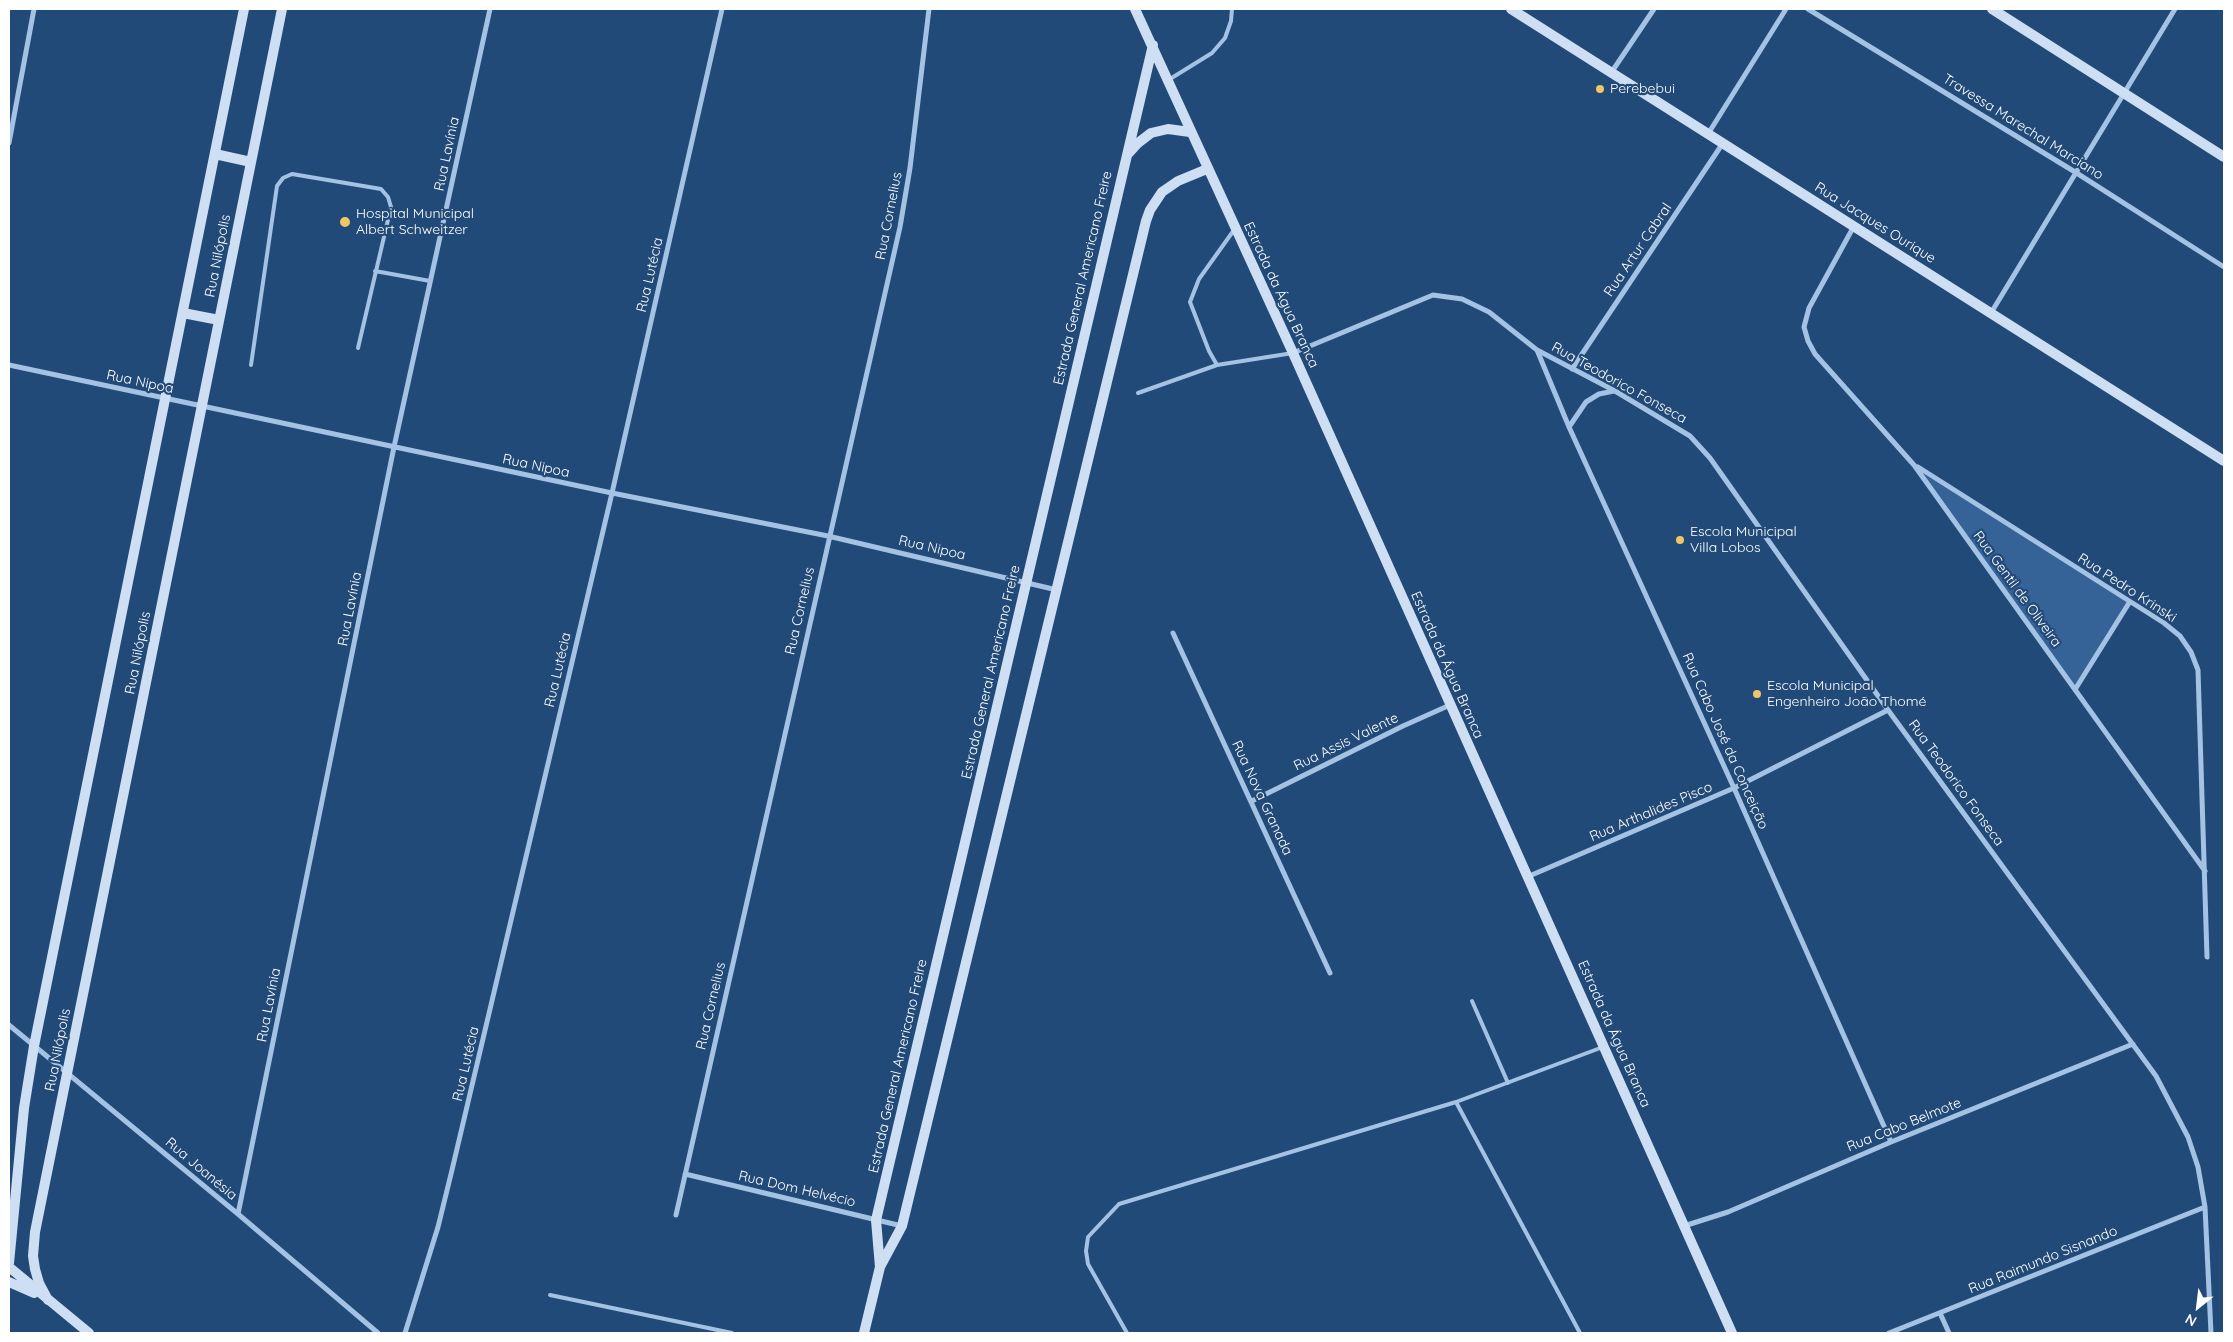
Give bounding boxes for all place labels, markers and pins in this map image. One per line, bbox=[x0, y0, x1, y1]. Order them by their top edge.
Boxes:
place label: Perebebui bbox=[1610, 81, 1675, 97]
marker: Perebebui bbox=[1594, 83, 1606, 95]
place label: Hospital Municipal Albert Schweitzer bbox=[356, 206, 474, 238]
marker: Hospital Municipal Albert Schweitzer bbox=[338, 215, 352, 229]
place label: Escola Municipal Villa Lobos bbox=[1690, 524, 1797, 556]
marker: Escola Municipal Villa Lobos bbox=[1674, 534, 1686, 546]
place label: Escola Municipal Engenheiro João Thomé bbox=[1767, 678, 1926, 710]
marker: Escola Municipal Engenheiro João Thomé bbox=[1751, 688, 1763, 700]

